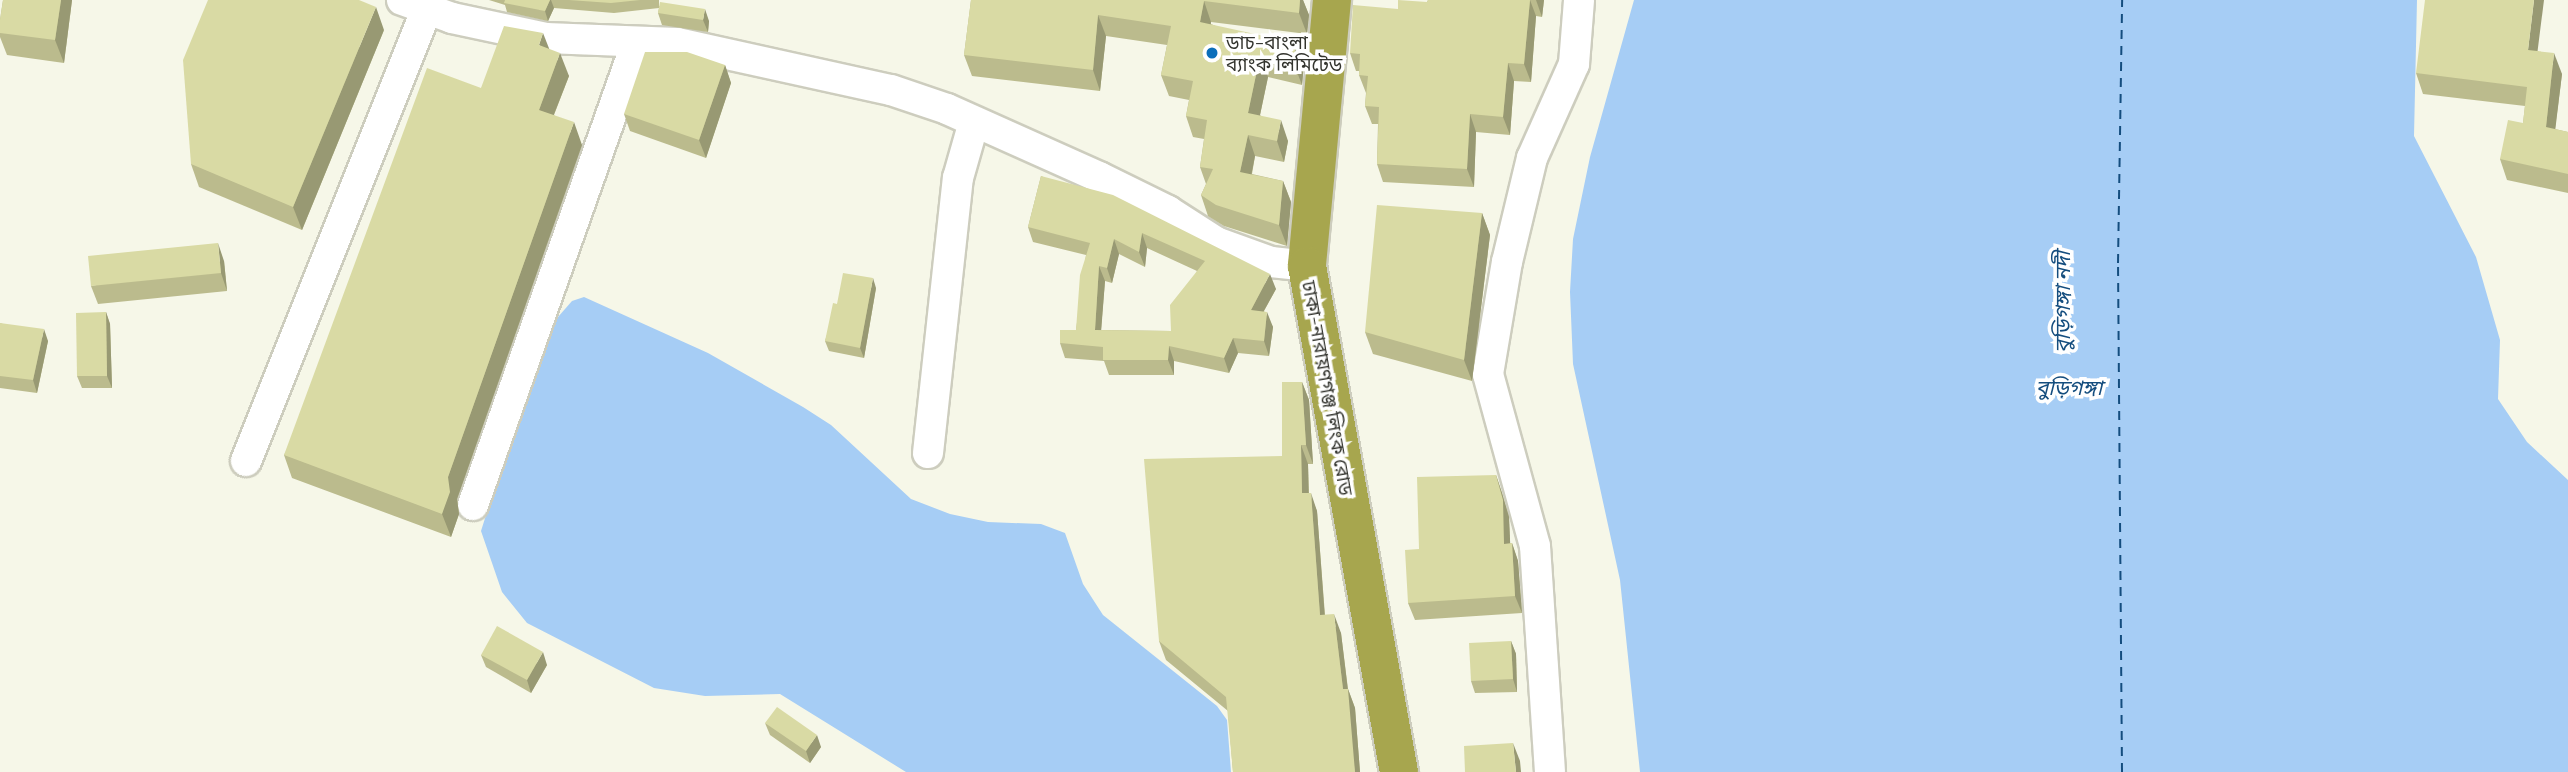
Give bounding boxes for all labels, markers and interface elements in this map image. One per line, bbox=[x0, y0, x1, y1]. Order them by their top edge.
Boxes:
place label: ডাচ-বাংলা ব্যাংক লিমিটেড bbox=[1226, 31, 1342, 75]
marker: ডাচ-বাংলা ব্যাংক লিমিটেড bbox=[1204, 45, 1220, 61]
water label: বুড়িগঙ্গা নদী bbox=[2048, 251, 2074, 353]
street label: ঢাকা-নারায়ণগঞ্জ লিংক রোড bbox=[1298, 279, 1358, 497]
water label: বুড়িগঙ্গা bbox=[2036, 373, 2102, 399]

